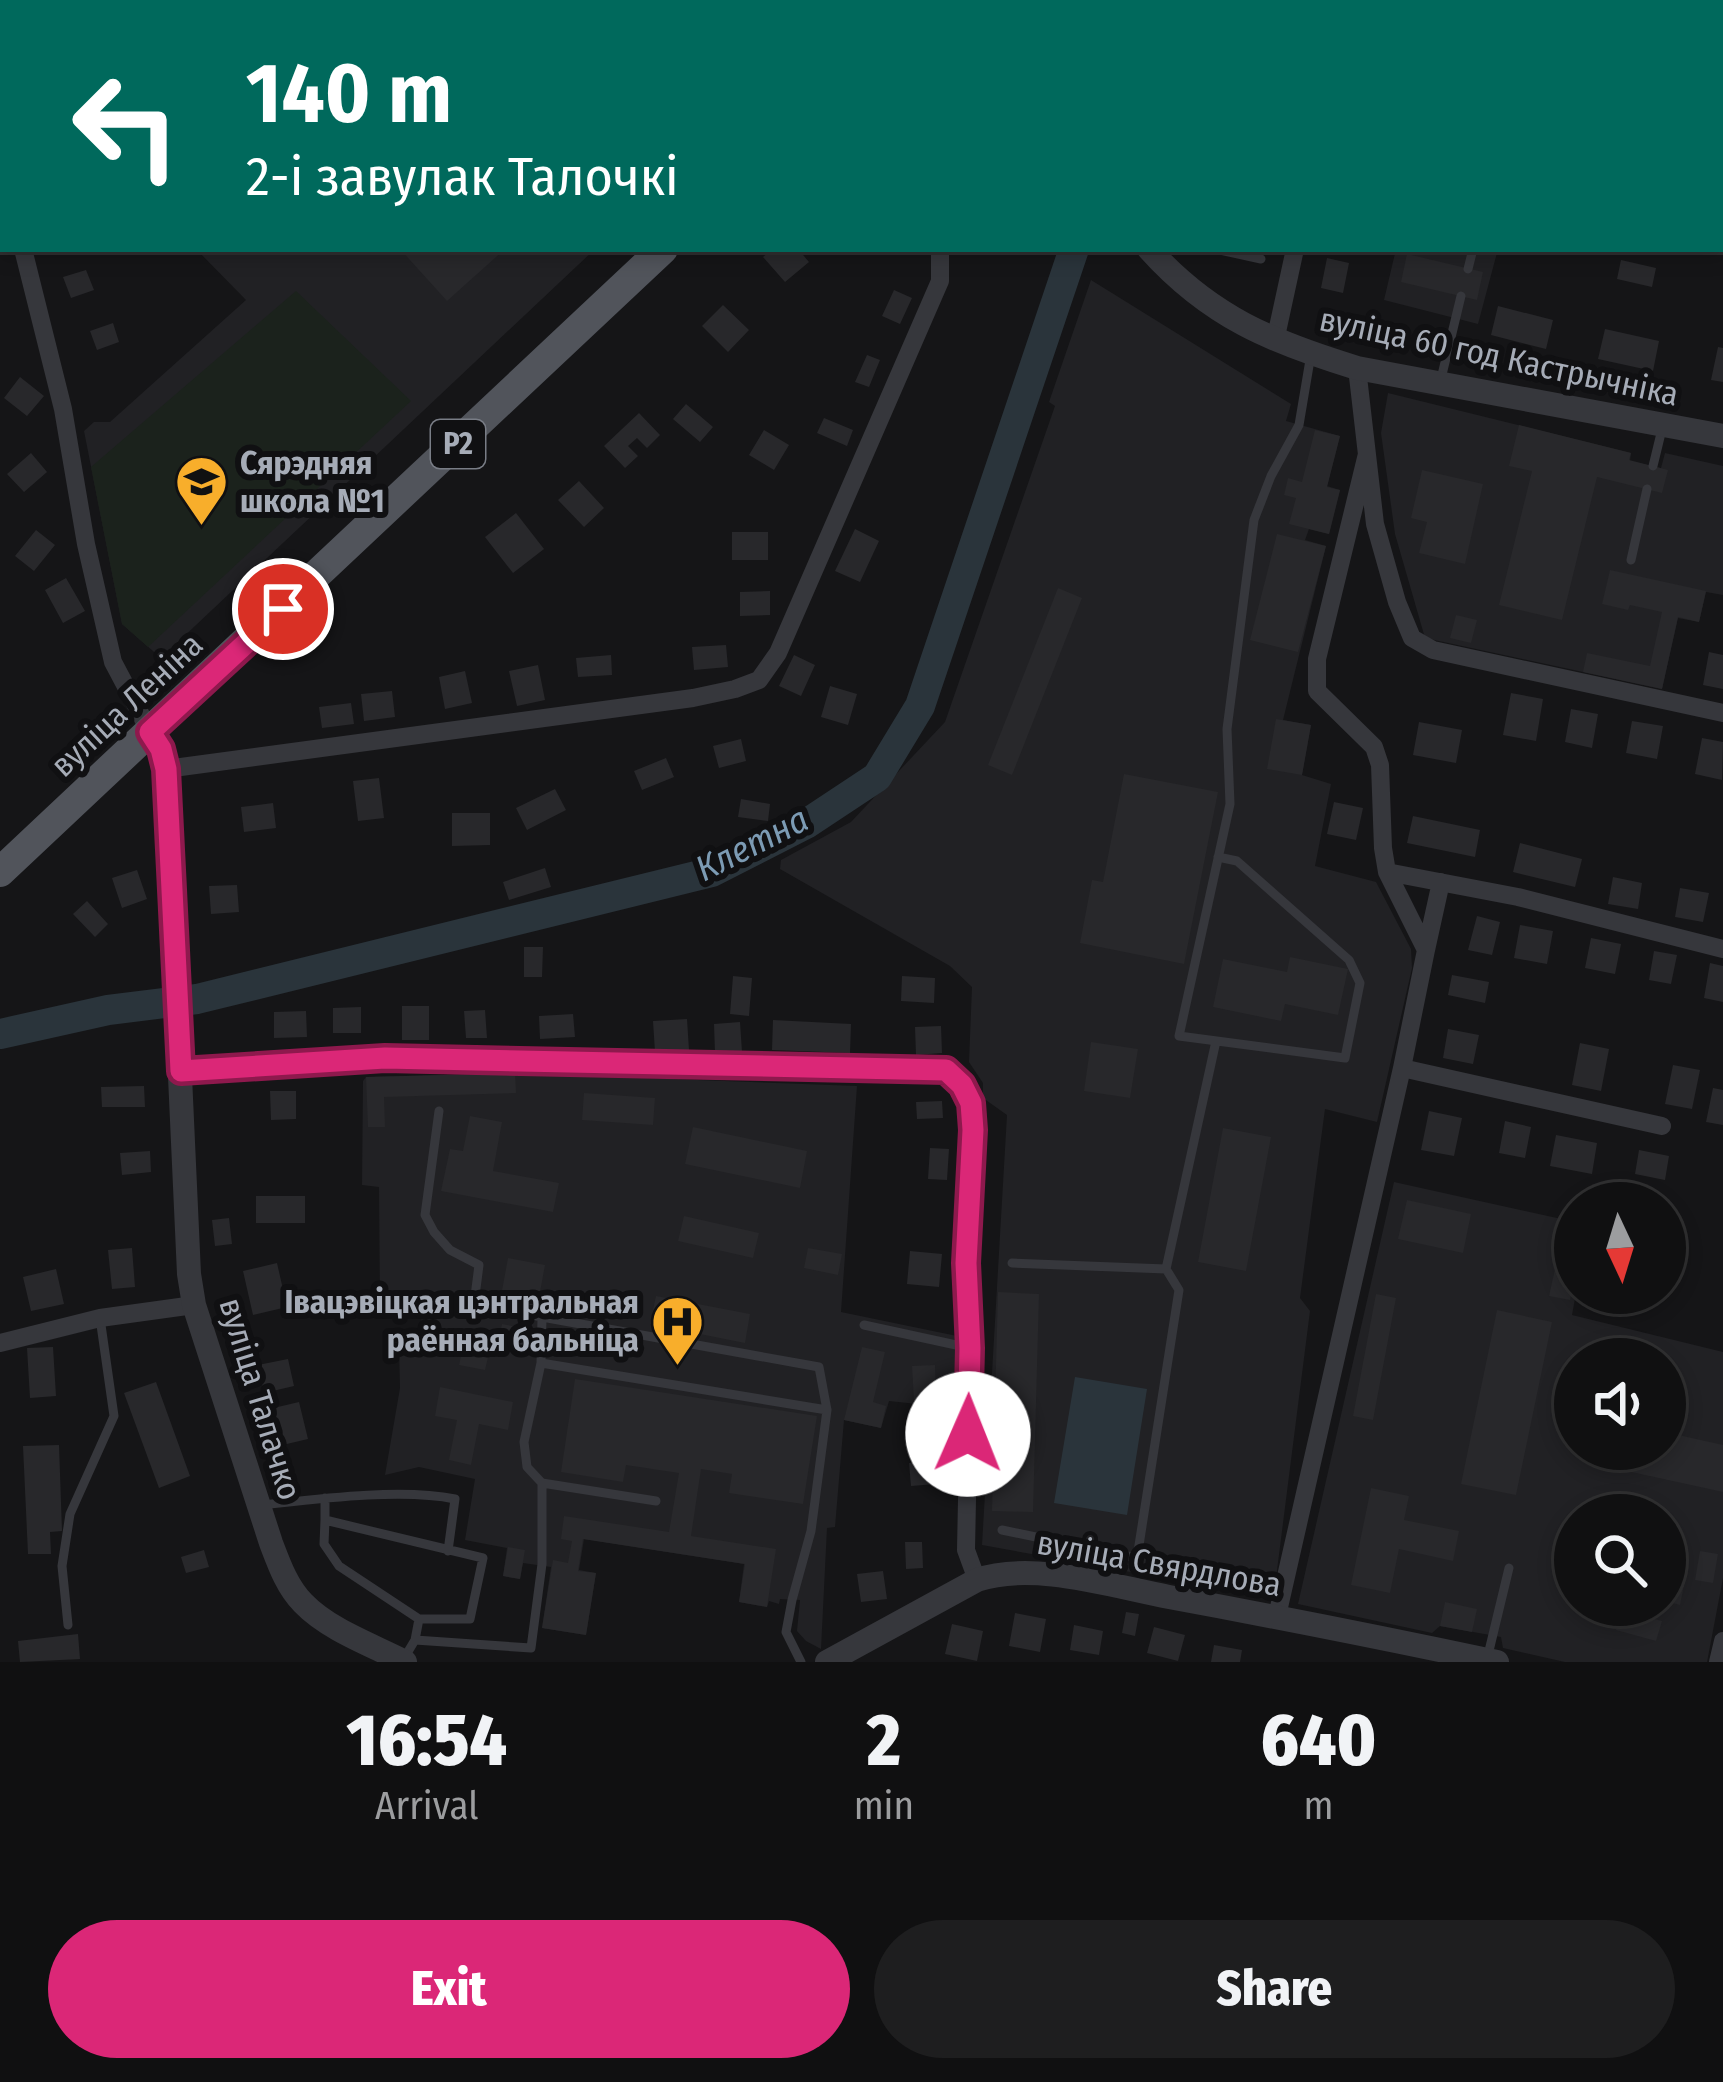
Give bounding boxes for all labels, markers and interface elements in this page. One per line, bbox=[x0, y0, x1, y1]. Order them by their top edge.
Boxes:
text: 140 m bbox=[246, 43, 452, 144]
icon: left bbox=[48, 48, 204, 204]
text: 2-і завулак Талочкі bbox=[246, 145, 679, 209]
street label: вуліца 60 год Кастрычніка bbox=[1316, 299, 1682, 415]
road number: Р2 bbox=[431, 420, 485, 468]
place label: Сярэдняя школа №1 bbox=[240, 443, 385, 521]
school or university icon: Сярэдняя школа №1 bbox=[173, 454, 229, 528]
pin bbox=[232, 558, 334, 660]
icon: arrive bbox=[250, 576, 316, 642]
street label: вуліца Леніна bbox=[43, 625, 211, 785]
water label: Клетна bbox=[688, 797, 816, 891]
north arrow bbox=[1554, 1182, 1686, 1314]
map controls bbox=[1554, 1182, 1686, 1626]
place label: Івацэвіцкая цэнтральная раённая бальніца bbox=[284, 1282, 639, 1360]
street label: вуліца Талачко bbox=[210, 1293, 310, 1505]
hospital icon: Івацэвіцкая цэнтральная раённая бальніца bbox=[650, 1293, 706, 1367]
button: sound bbox=[1554, 1338, 1686, 1470]
position arrow bbox=[905, 1371, 1031, 1497]
button: search bbox=[1554, 1494, 1686, 1626]
street label: вуліца Свярдлова bbox=[1034, 1523, 1284, 1605]
text: 16:54 bbox=[347, 1698, 507, 1784]
text: 2 bbox=[867, 1698, 901, 1784]
text: 640 bbox=[1261, 1698, 1376, 1784]
text: Arrival bbox=[375, 1783, 479, 1829]
text: min bbox=[854, 1783, 914, 1829]
text: m bbox=[1303, 1783, 1333, 1829]
button: Exit bbox=[48, 1920, 850, 2058]
button: Share bbox=[874, 1920, 1675, 2058]

